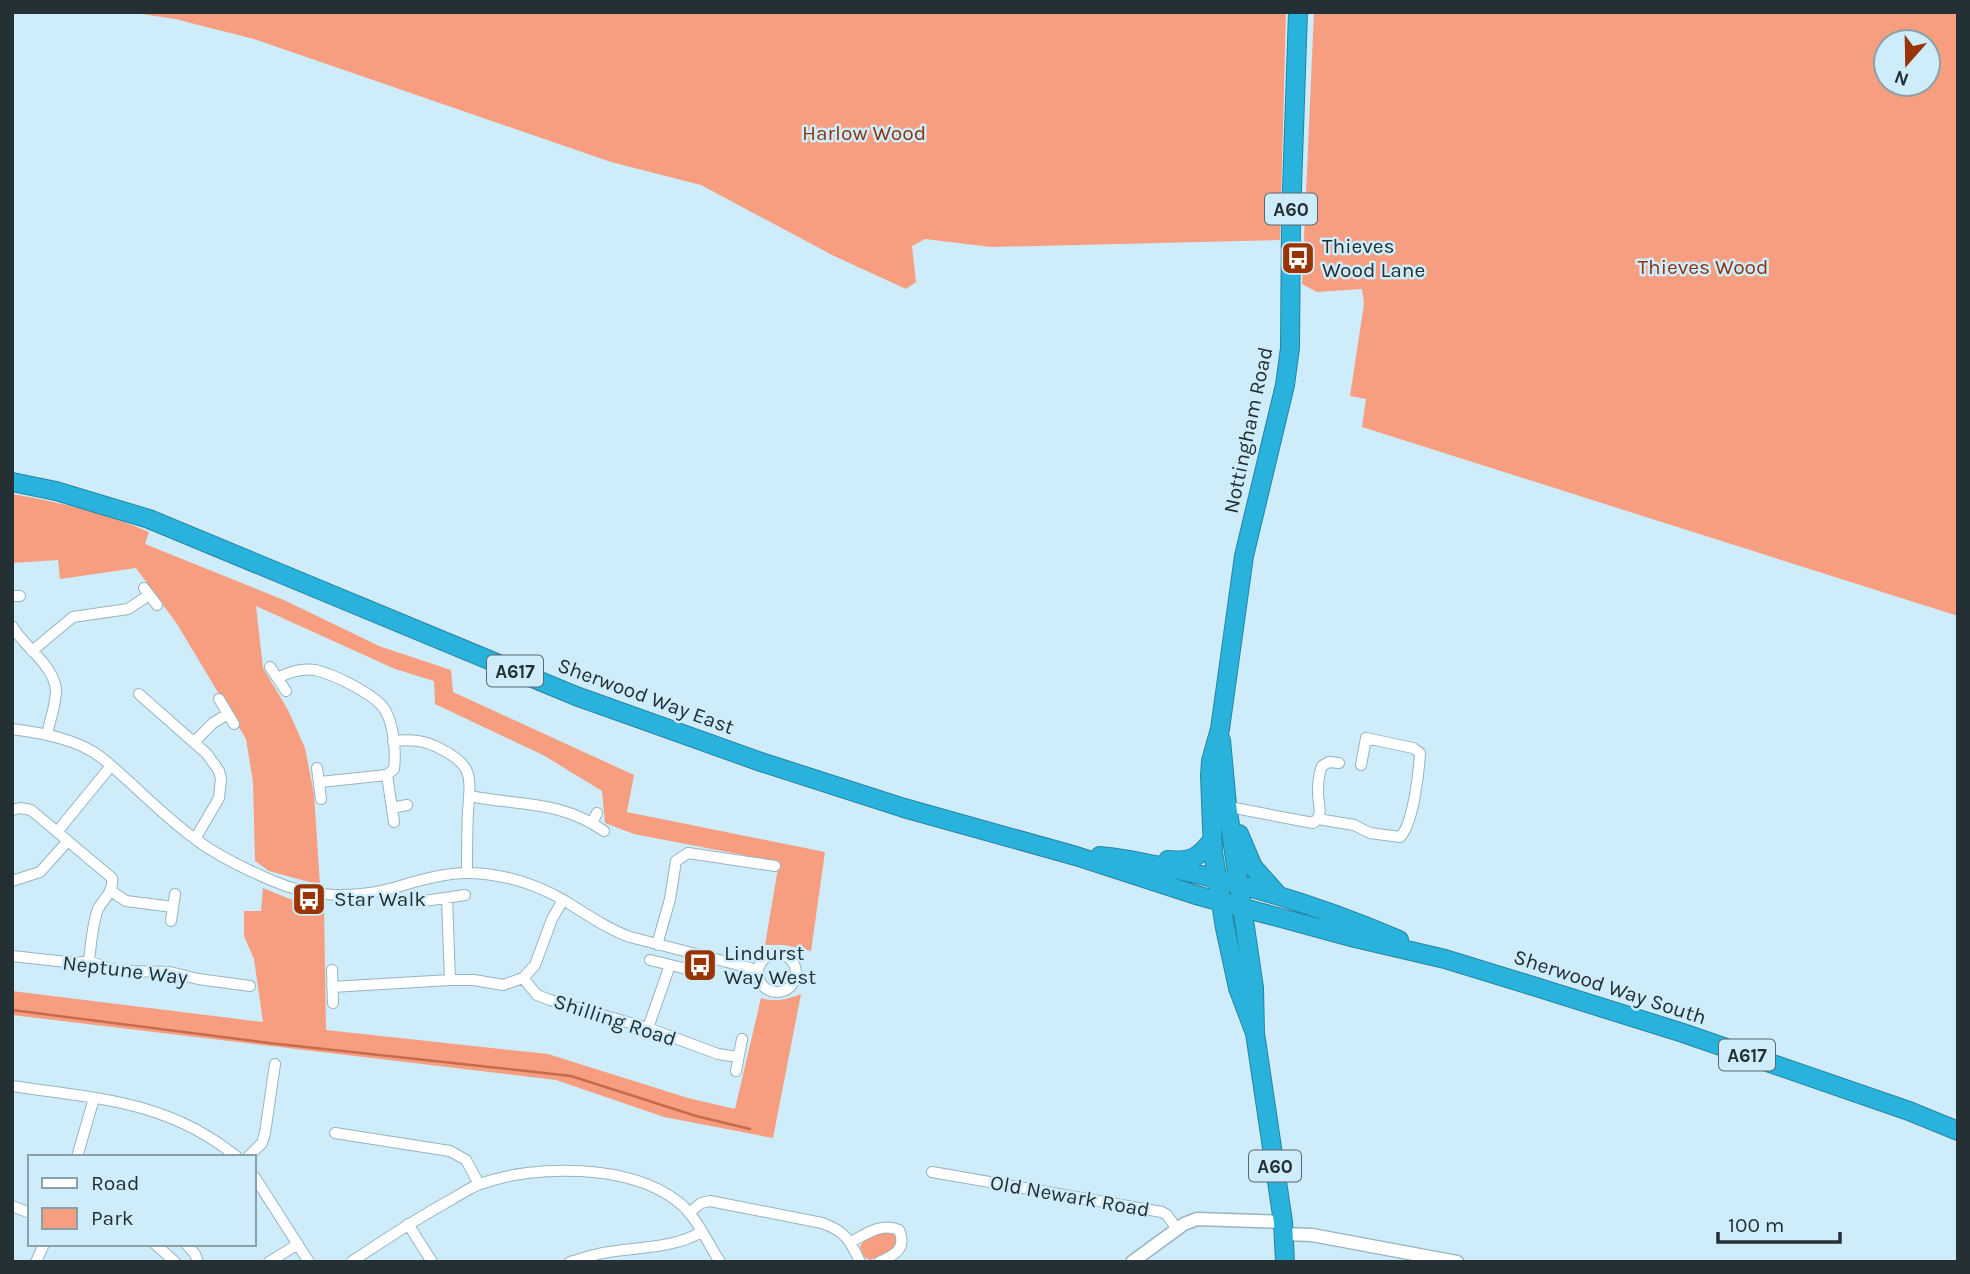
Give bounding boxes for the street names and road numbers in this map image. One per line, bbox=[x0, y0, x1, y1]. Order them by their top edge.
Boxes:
road number: A60 bbox=[1265, 194, 1317, 224]
street label: Nottingham Road bbox=[1219, 345, 1277, 515]
street label: Sherwood Way East bbox=[554, 653, 738, 739]
road number: A617 bbox=[487, 656, 543, 686]
street label: Sherwood Way South bbox=[1511, 944, 1709, 1030]
street label: Neptune Way bbox=[61, 950, 189, 990]
street label: Shilling Road bbox=[551, 989, 679, 1051]
road number: A617 bbox=[1719, 1040, 1775, 1070]
road number: A60 bbox=[1249, 1150, 1301, 1182]
street label: Old Newark Road bbox=[988, 1170, 1152, 1222]

